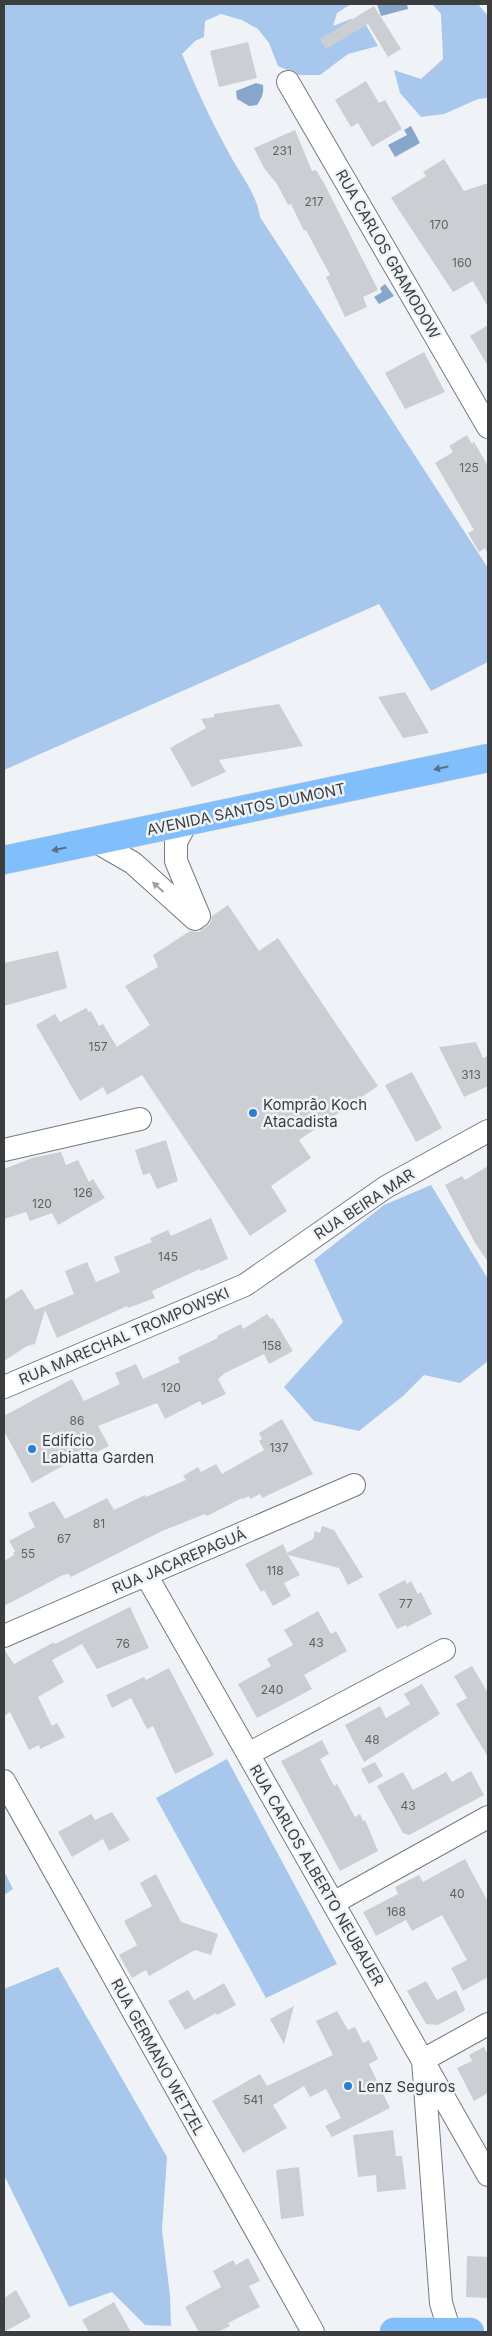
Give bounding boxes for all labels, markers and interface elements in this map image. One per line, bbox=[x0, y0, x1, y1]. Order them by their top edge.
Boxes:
house number: 231 bbox=[272, 143, 292, 158]
street label: RUA CARLOS GRAMODOW bbox=[332, 166, 444, 342]
house number: 217 bbox=[305, 194, 324, 209]
house number: 170 bbox=[429, 217, 449, 232]
house number: 160 bbox=[452, 255, 472, 270]
house number: 125 bbox=[459, 460, 479, 475]
one-way arrow bbox=[433, 764, 448, 772]
street label: AVENIDA SANTOS DUMONT bbox=[145, 779, 347, 839]
one-way arrow bbox=[51, 845, 67, 853]
one-way arrow bbox=[153, 881, 165, 893]
house number: 157 bbox=[89, 1039, 108, 1054]
house number: 313 bbox=[461, 1067, 481, 1082]
place label: Komprão Koch Atacadista bbox=[263, 1095, 367, 1131]
marker: Komprão Koch Atacadista bbox=[247, 1107, 259, 1119]
street label: RUA BEIRA MAR bbox=[310, 1164, 418, 1243]
house number: 126 bbox=[73, 1185, 93, 1200]
house number: 120 bbox=[32, 1196, 52, 1211]
house number: 145 bbox=[158, 1249, 178, 1264]
street label: RUA MARECHAL TROMPOWSKI bbox=[16, 1283, 232, 1389]
house number: 158 bbox=[262, 1338, 282, 1353]
house number: 120 bbox=[161, 1380, 181, 1395]
house number: 86 bbox=[70, 1413, 84, 1428]
place label: Edifício Labiatta Garden bbox=[42, 1431, 154, 1467]
house number: 137 bbox=[269, 1440, 289, 1455]
marker: Edifício Labiatta Garden bbox=[26, 1443, 38, 1455]
house number: 81 bbox=[93, 1516, 105, 1531]
street label: RUA JACAREPAGUÁ bbox=[109, 1524, 249, 1598]
house number: 67 bbox=[57, 1531, 71, 1546]
house number: 55 bbox=[21, 1546, 35, 1561]
house number: 118 bbox=[266, 1563, 284, 1578]
house number: 77 bbox=[399, 1596, 413, 1611]
house number: 43 bbox=[308, 1635, 324, 1650]
house number: 76 bbox=[116, 1636, 130, 1651]
house number: 240 bbox=[261, 1682, 283, 1697]
house number: 48 bbox=[364, 1732, 380, 1747]
street label: RUA CARLOS ALBERTO NEUBAUER bbox=[246, 1761, 389, 1989]
house number: 43 bbox=[400, 1798, 416, 1813]
house number: 40 bbox=[449, 1886, 465, 1901]
house number: 168 bbox=[386, 1904, 406, 1919]
street label: RUA GERMANO WETZEL bbox=[107, 1975, 209, 2139]
place label: Lenz Seguros bbox=[358, 2077, 455, 2096]
marker: Lenz Seguros bbox=[342, 2080, 354, 2092]
house number: 541 bbox=[243, 2092, 263, 2107]

